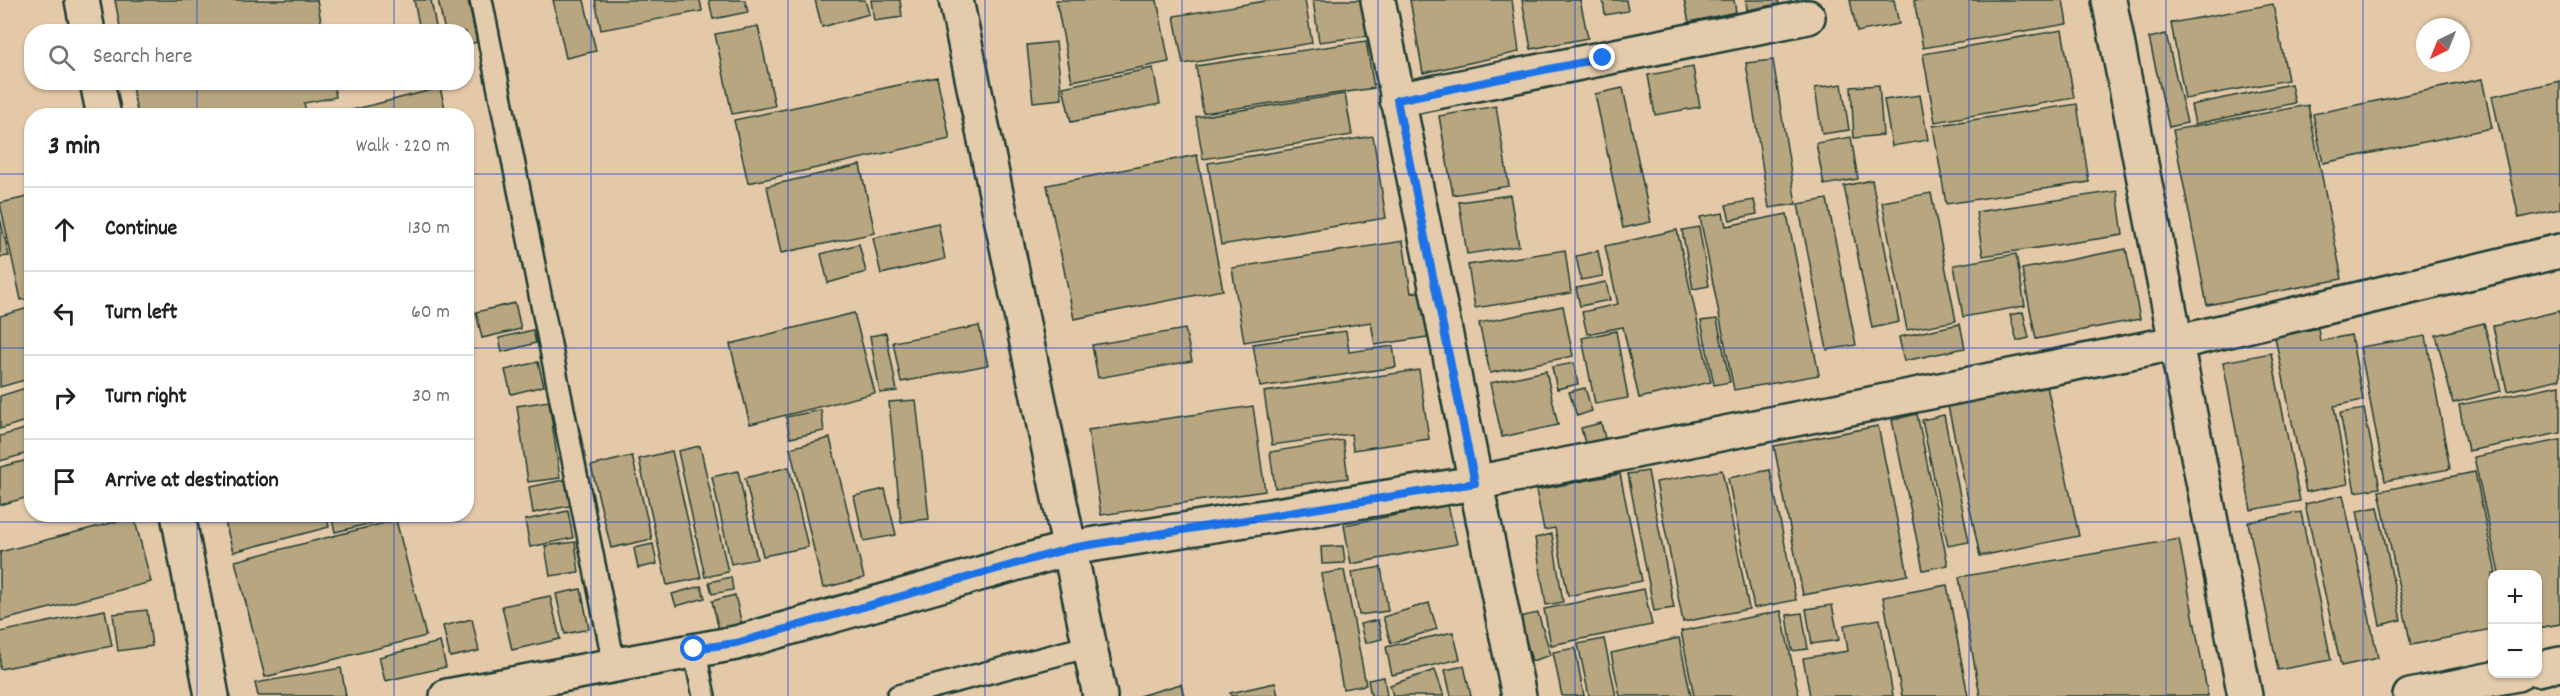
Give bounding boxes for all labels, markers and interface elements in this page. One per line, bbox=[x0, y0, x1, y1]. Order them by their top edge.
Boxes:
north arrow bbox=[2416, 18, 2470, 72]
search box bbox=[24, 24, 474, 90]
icon: search bbox=[45, 41, 78, 74]
text: Search here bbox=[93, 42, 192, 73]
route end bbox=[1589, 44, 1615, 70]
text: 3 min bbox=[48, 129, 100, 166]
text: Walk · 220 m bbox=[356, 133, 450, 161]
icon: ahead bbox=[48, 213, 81, 246]
text: Continue bbox=[105, 214, 177, 245]
text: 130 m bbox=[408, 215, 450, 243]
icon: left bbox=[48, 297, 81, 330]
text: Turn left bbox=[105, 298, 177, 329]
text: 60 m bbox=[411, 299, 450, 327]
icon: right bbox=[48, 381, 81, 414]
text: Turn right bbox=[105, 382, 187, 413]
text: 30 m bbox=[412, 383, 450, 411]
icon: arrive bbox=[48, 465, 81, 498]
text: Arrive at destination bbox=[105, 466, 279, 497]
map controls bbox=[2488, 570, 2542, 678]
button: + bbox=[2488, 570, 2542, 624]
button: − bbox=[2488, 624, 2542, 678]
route start bbox=[680, 635, 706, 661]

